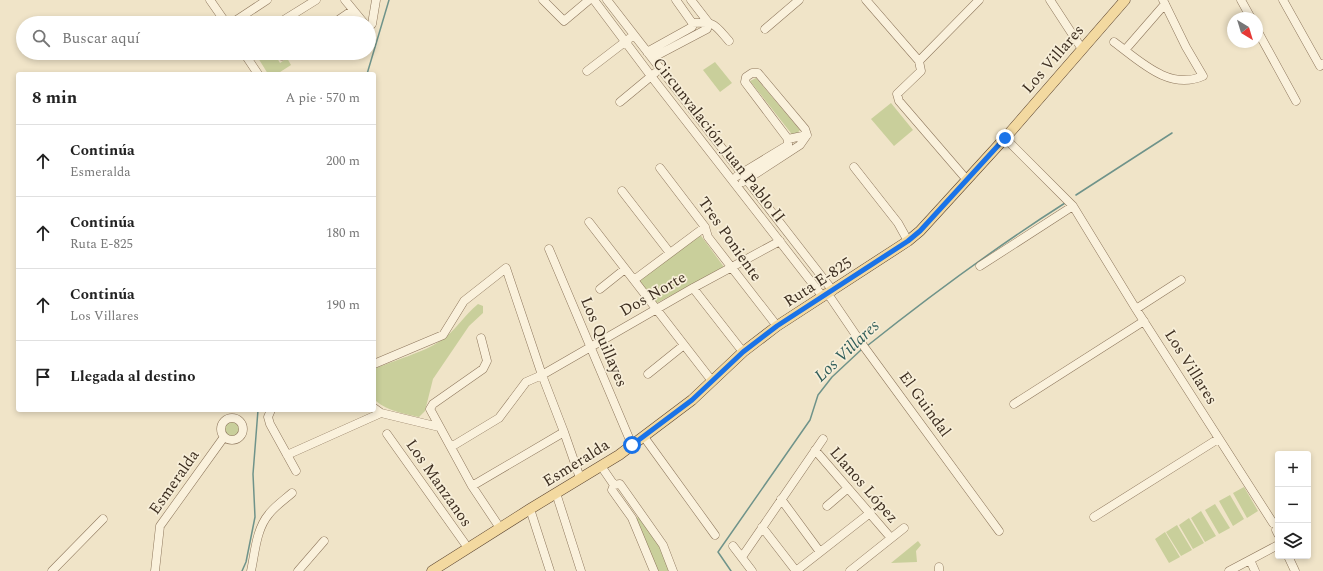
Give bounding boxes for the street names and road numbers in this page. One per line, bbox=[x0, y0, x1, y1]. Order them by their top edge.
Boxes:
street label: Los Villares bbox=[1016, 19, 1090, 99]
street label: Circunvalación Juan Pablo II bbox=[647, 52, 791, 228]
street label: Tres Poniente bbox=[692, 192, 768, 286]
street label: Ruta E-825 bbox=[779, 251, 857, 313]
street label: Dos Norte bbox=[615, 265, 691, 323]
street label: Los Quillayes bbox=[574, 293, 634, 391]
street label: Los Villares bbox=[1158, 325, 1224, 409]
street label: El Guindal bbox=[893, 366, 957, 442]
street label: Esmeralda bbox=[538, 433, 614, 493]
street label: Los Manzanos bbox=[400, 434, 478, 532]
street label: Llanos López bbox=[824, 441, 904, 529]
street label: Esmeralda bbox=[143, 444, 205, 519]

